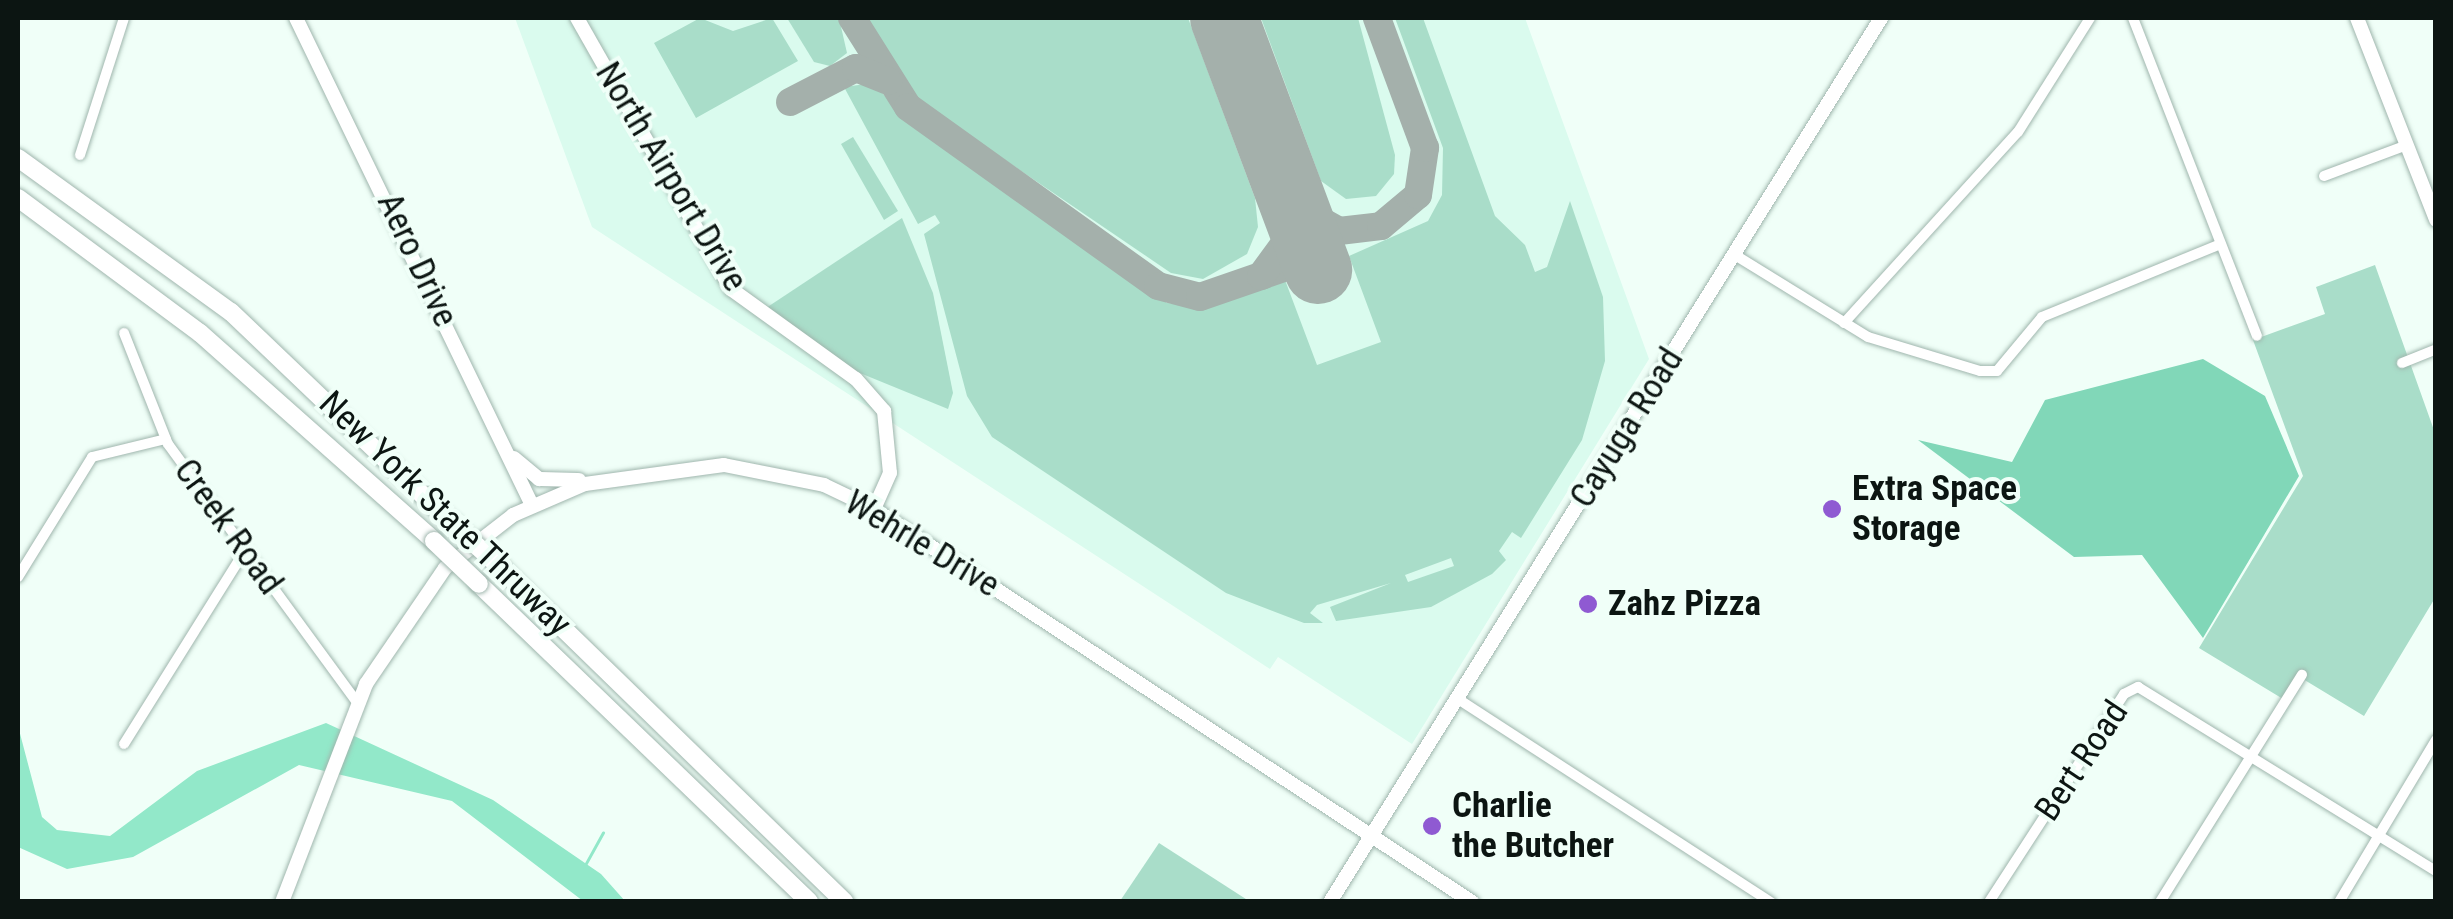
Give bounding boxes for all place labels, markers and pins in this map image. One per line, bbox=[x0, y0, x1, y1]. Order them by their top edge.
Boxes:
place label: Extra Space Storage bbox=[1852, 468, 2017, 550]
marker: Extra Space Storage bbox=[1821, 498, 1843, 520]
place label: Zahz Pizza bbox=[1608, 583, 1761, 625]
marker: Zahz Pizza bbox=[1577, 593, 1599, 615]
place label: Charlie the Butcher bbox=[1452, 785, 1614, 867]
marker: Charlie the Butcher bbox=[1421, 815, 1443, 837]

